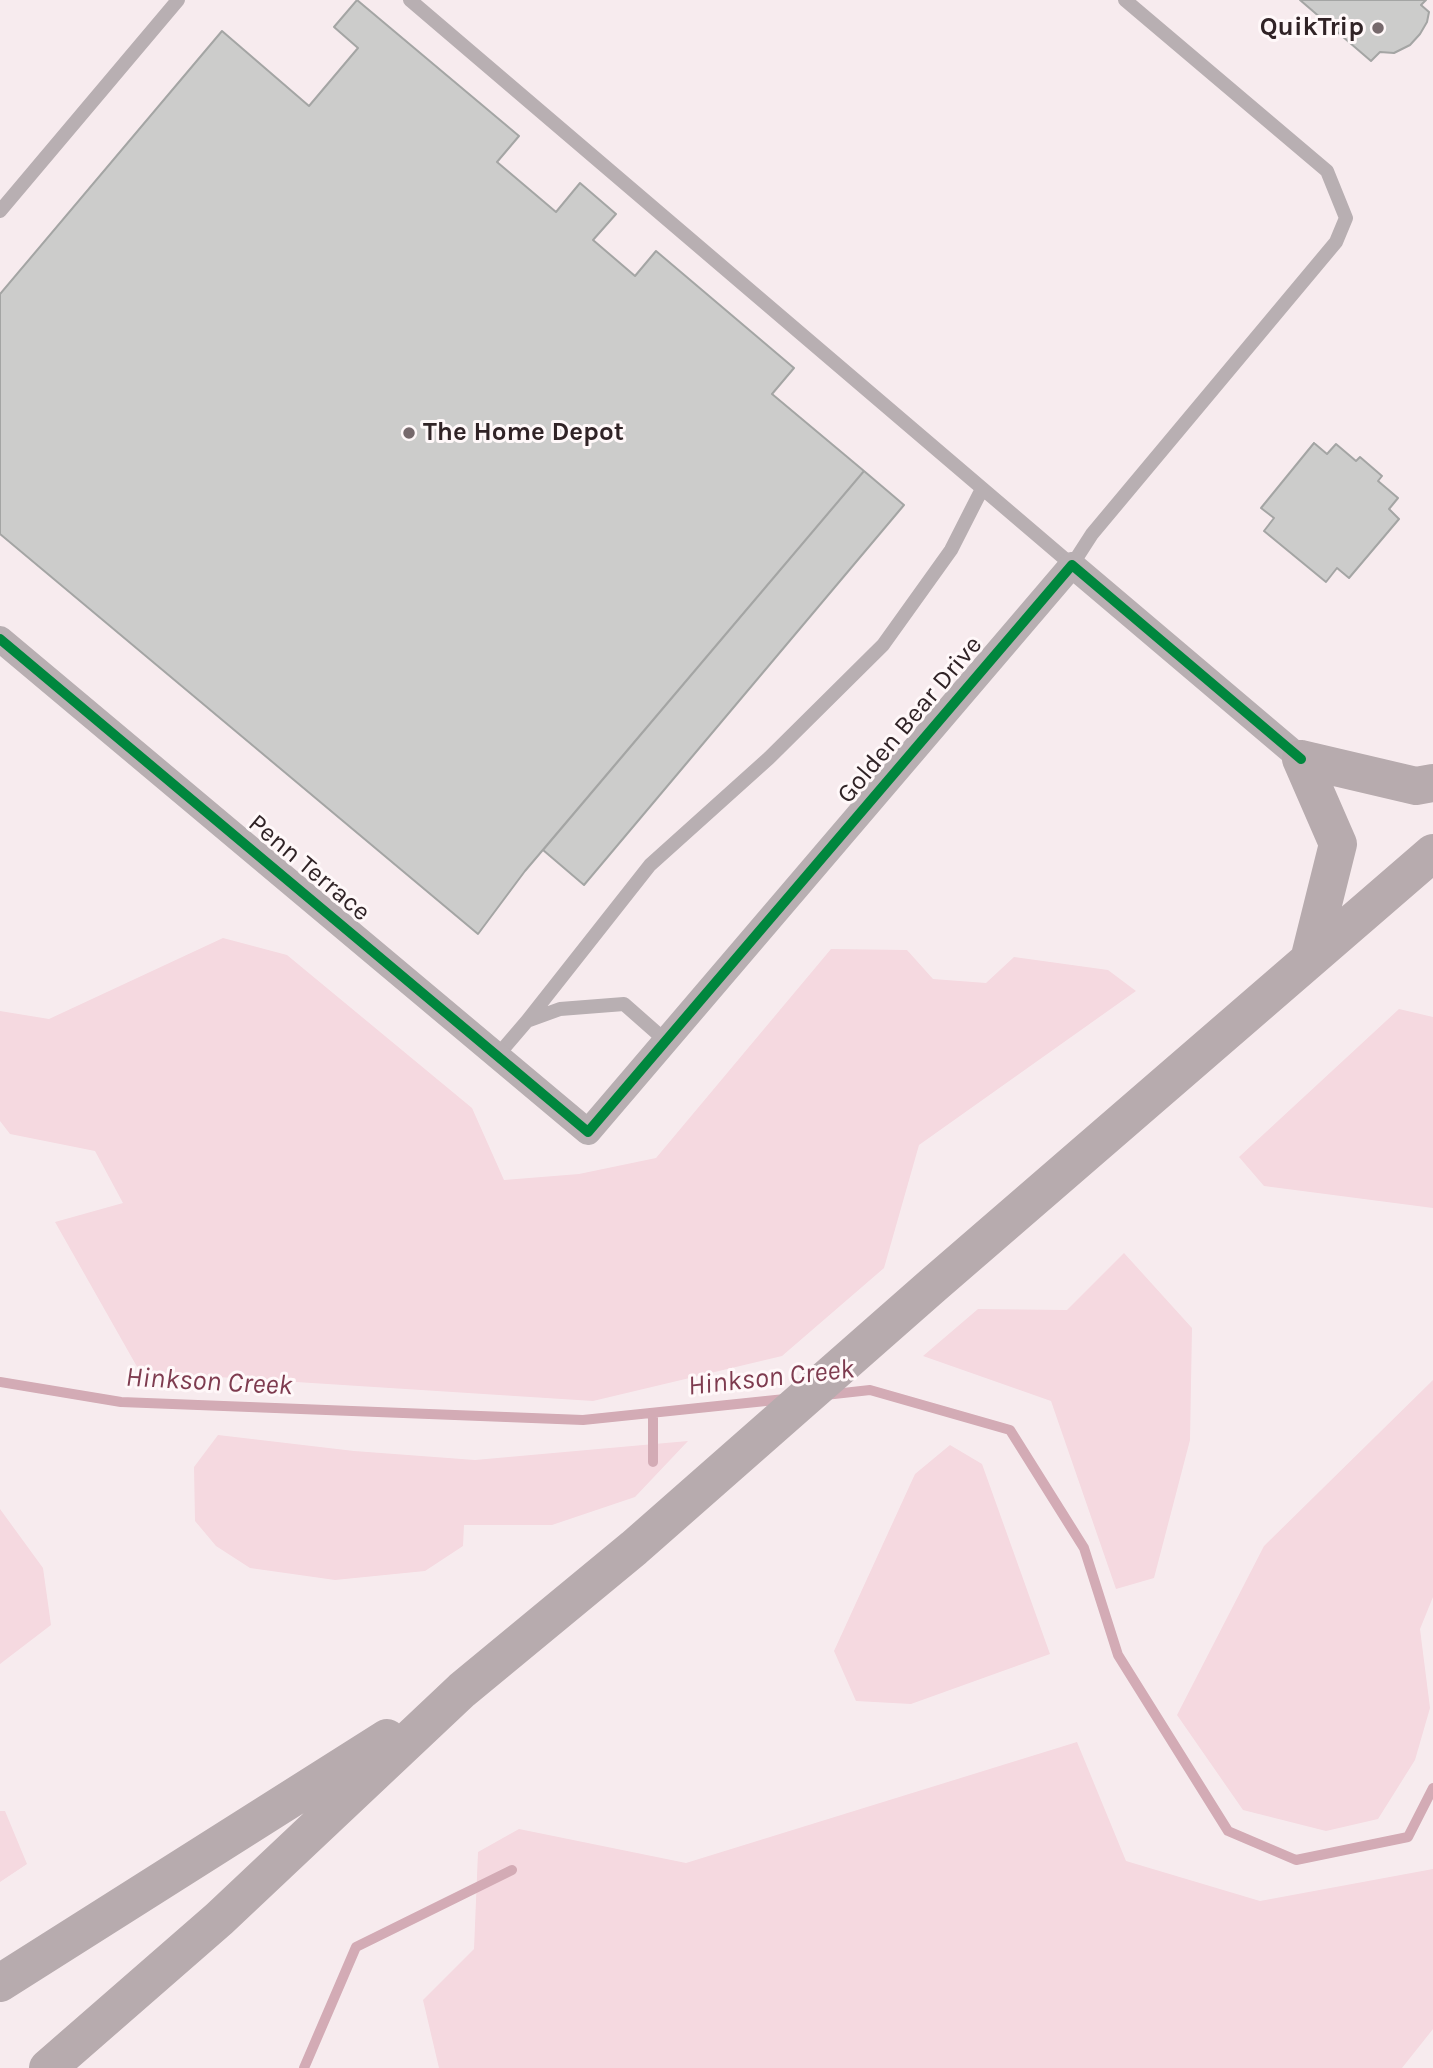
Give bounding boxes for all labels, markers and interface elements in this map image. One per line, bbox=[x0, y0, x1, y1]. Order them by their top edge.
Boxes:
place label: QuikTrip bbox=[1260, 12, 1364, 44]
marker: QuikTrip bbox=[1370, 20, 1386, 36]
place label: The Home Depot bbox=[423, 417, 624, 449]
marker: The Home Depot bbox=[401, 425, 417, 441]
street label: Golden Bear Drive bbox=[831, 630, 989, 810]
street label: Penn Terrace bbox=[242, 808, 376, 928]
water label: Hinkson Creek bbox=[686, 1353, 856, 1403]
water label: Hinkson Creek bbox=[125, 1361, 293, 1403]

